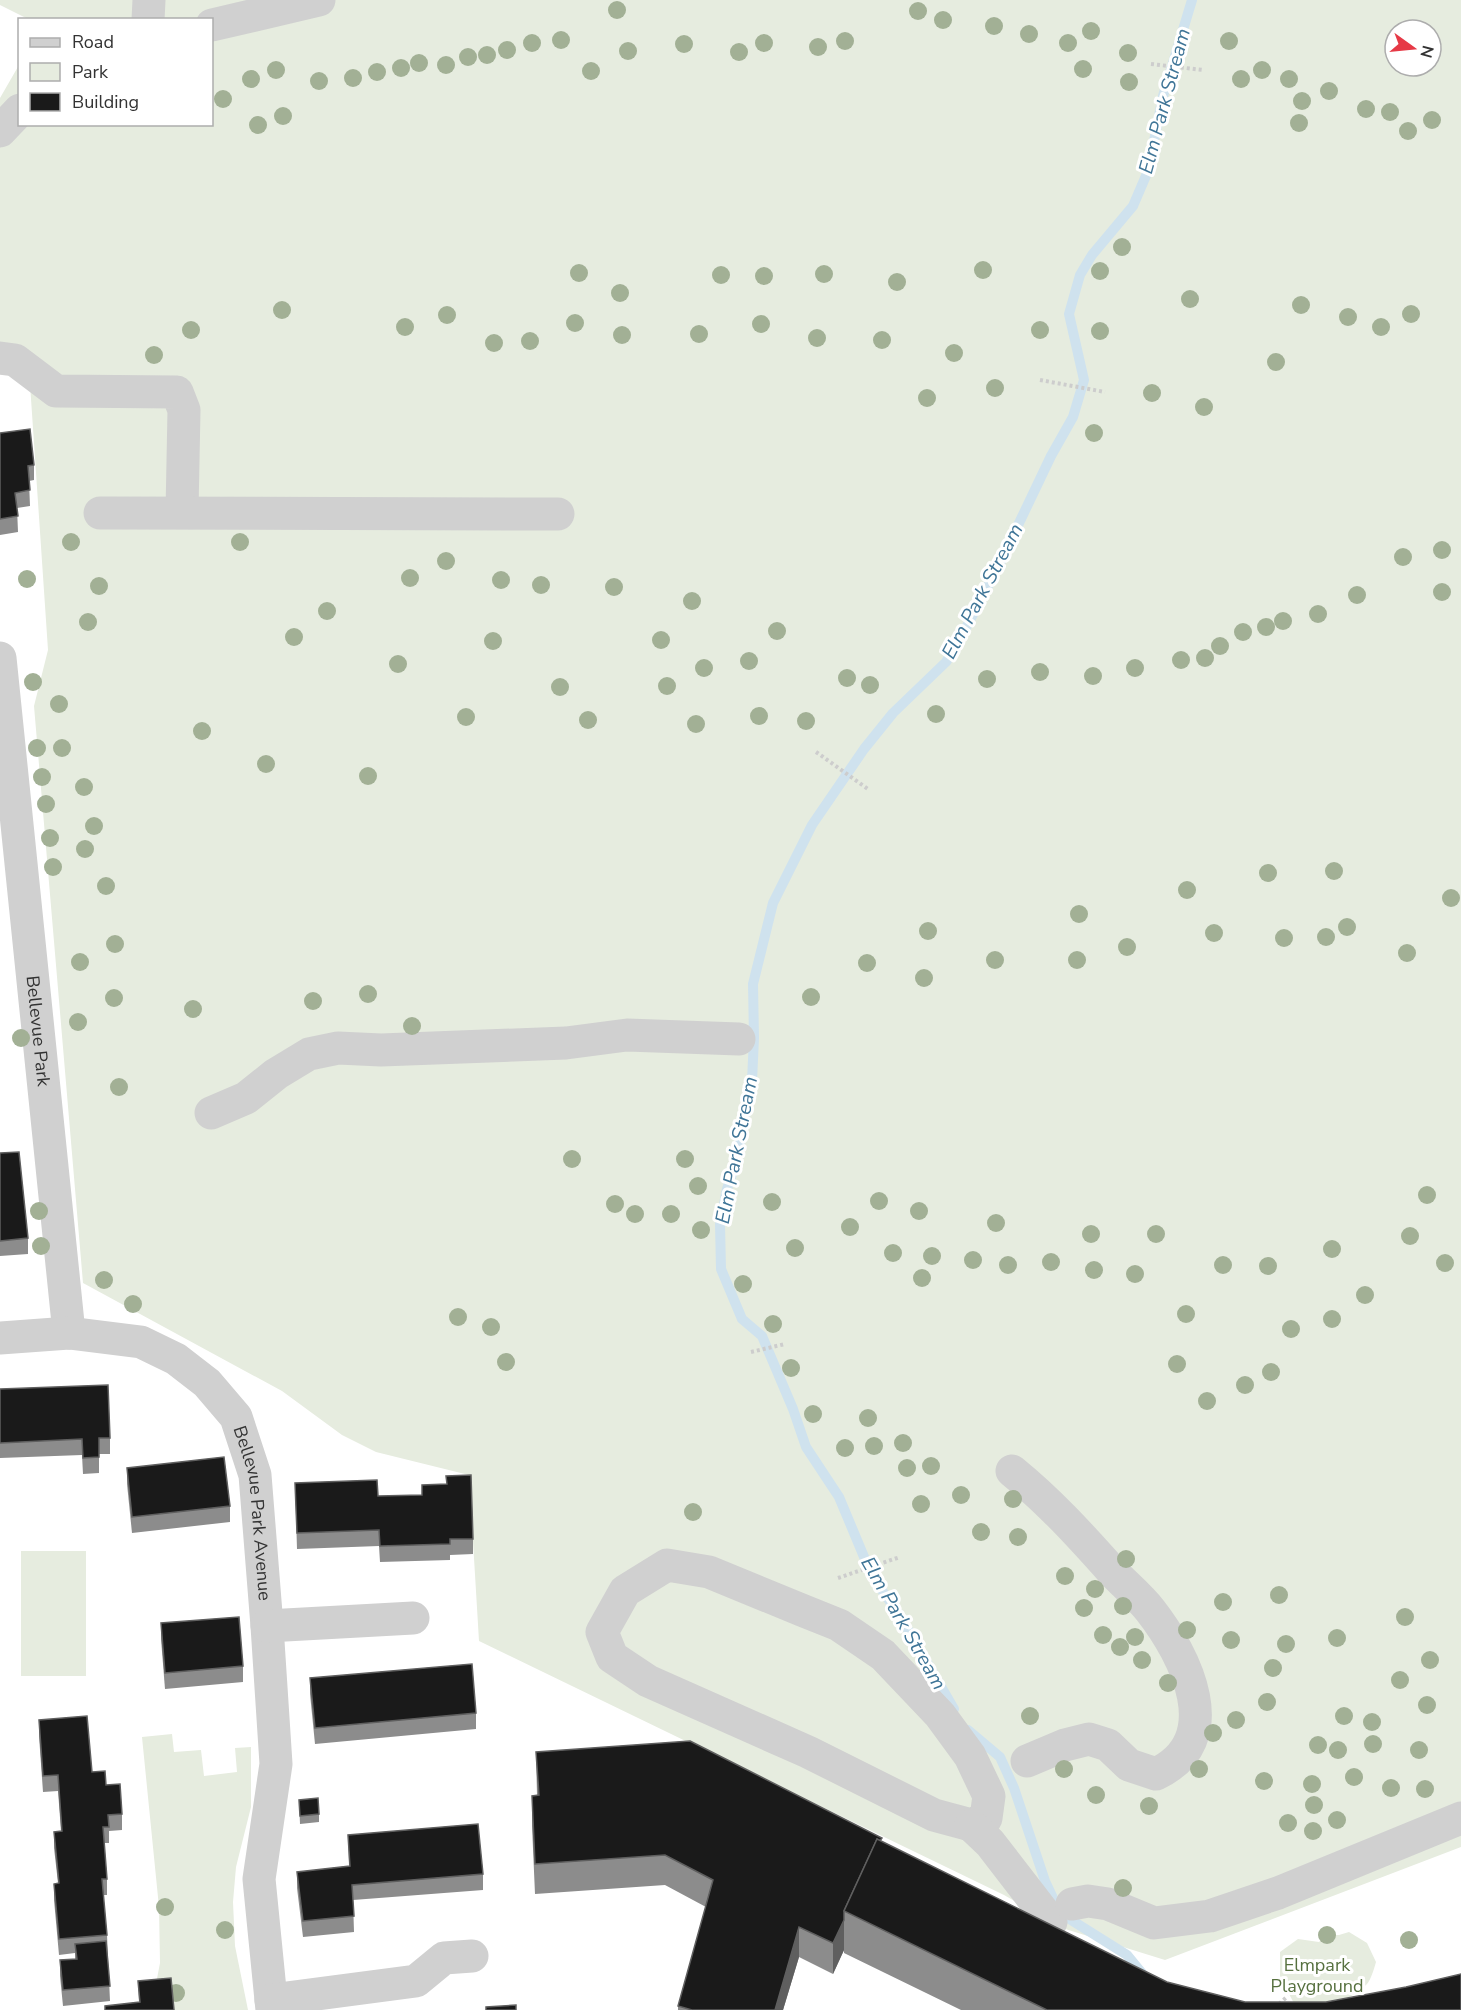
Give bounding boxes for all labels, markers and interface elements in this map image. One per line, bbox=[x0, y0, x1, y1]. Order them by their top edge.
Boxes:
legend bbox=[18, 18, 213, 126]
north arrow bbox=[1383, 18, 1443, 78]
water label: Elm Park Stream bbox=[1132, 25, 1197, 177]
text: Road bbox=[72, 30, 114, 54]
text: N bbox=[1414, 43, 1439, 60]
text: Park bbox=[72, 60, 109, 84]
text: Building bbox=[72, 90, 139, 114]
water label: Elm Park Stream bbox=[935, 519, 1029, 664]
street label: Bellevue Park bbox=[21, 974, 56, 1089]
water label: Elm Park Stream bbox=[709, 1074, 764, 1226]
street label: Bellevue Park Avenue bbox=[228, 1423, 277, 1602]
water label: Elm Park Stream bbox=[854, 1552, 953, 1695]
park label: Elmpark Playground bbox=[1271, 1953, 1364, 1998]

